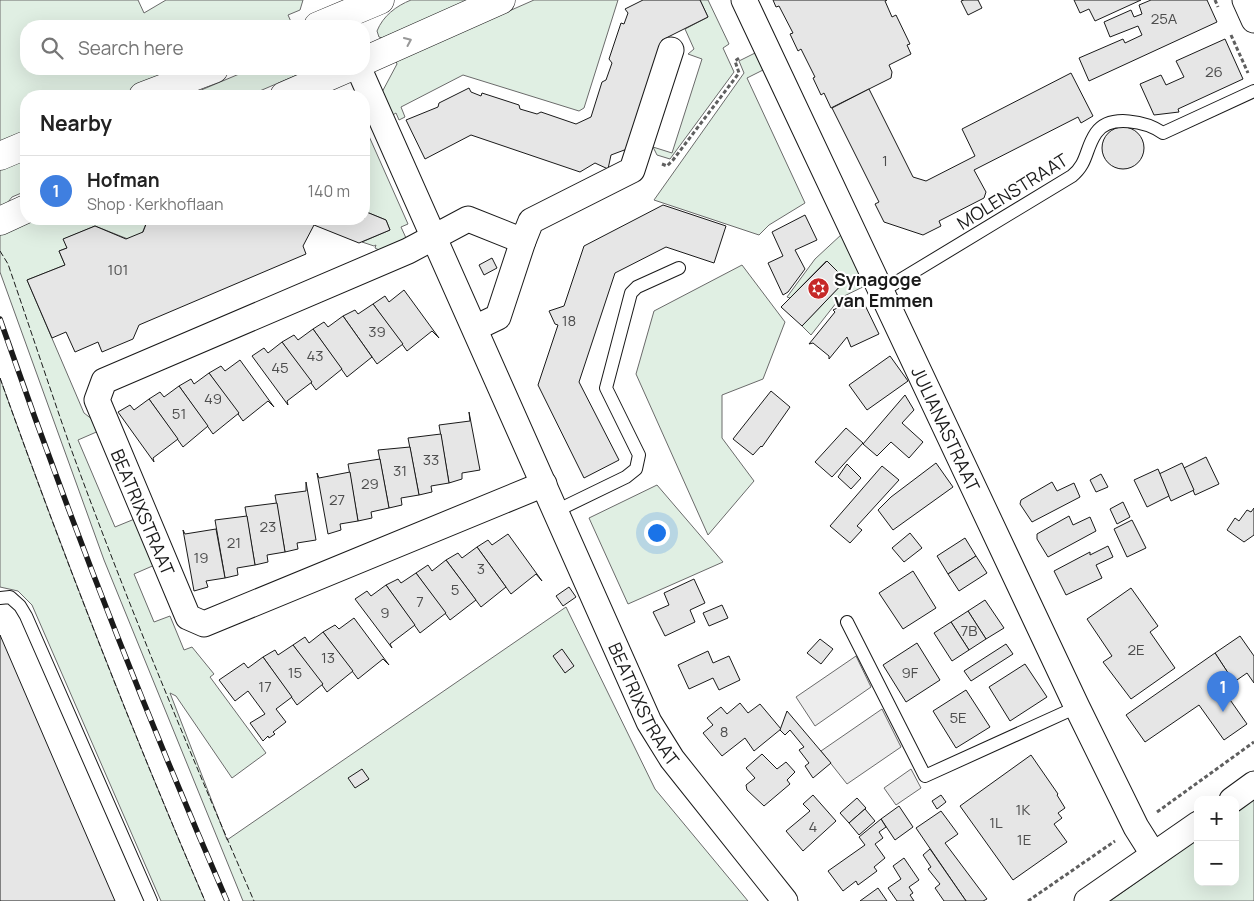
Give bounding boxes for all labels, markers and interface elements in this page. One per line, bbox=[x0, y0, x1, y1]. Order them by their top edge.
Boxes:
house number: 25A bbox=[1151, 8, 1178, 29]
search box bbox=[20, 20, 370, 75]
icon: search bbox=[38, 34, 66, 62]
text: Search here bbox=[78, 35, 184, 61]
one-way arrow bbox=[403, 37, 412, 48]
house number: 26 bbox=[1205, 61, 1223, 82]
text: Nearby bbox=[40, 109, 112, 137]
street label: MOLENSTRAAT bbox=[952, 147, 1072, 235]
house number: 1 bbox=[882, 150, 888, 171]
text: Hofman bbox=[87, 167, 160, 193]
text: 1 bbox=[52, 180, 60, 202]
text: 140 m bbox=[308, 180, 350, 202]
text: Shop · Kerkhoflaan bbox=[87, 193, 223, 215]
house number: 101 bbox=[108, 259, 128, 280]
place label: Synagoge van Emmen bbox=[834, 267, 933, 312]
synagogue icon: Synagoge van Emmen bbox=[806, 277, 830, 301]
house number: 18 bbox=[562, 310, 576, 331]
house number: 39 bbox=[368, 321, 386, 342]
house number: 43 bbox=[306, 345, 324, 366]
house number: 45 bbox=[271, 357, 289, 378]
street label: JULIANASTRAAT bbox=[906, 362, 986, 495]
house number: 49 bbox=[204, 388, 222, 409]
house number: 51 bbox=[172, 403, 186, 424]
street label: BEATRIXSTRAAT bbox=[106, 445, 180, 579]
house number: 33 bbox=[423, 449, 439, 470]
house number: 31 bbox=[393, 460, 407, 481]
house number: 29 bbox=[361, 473, 379, 494]
house number: 27 bbox=[329, 489, 345, 510]
house number: 23 bbox=[260, 516, 276, 537]
your location bbox=[644, 520, 670, 546]
house number: 21 bbox=[227, 532, 241, 553]
house number: 19 bbox=[193, 547, 209, 568]
house number: 3 bbox=[477, 558, 485, 579]
house number: 5 bbox=[451, 579, 459, 600]
house number: 7 bbox=[416, 591, 424, 612]
house number: 9 bbox=[380, 602, 390, 623]
house number: 7B bbox=[961, 620, 977, 641]
street label: BEATRIXSTRAAT bbox=[603, 639, 685, 771]
house number: 2E bbox=[1127, 639, 1145, 660]
house number: 13 bbox=[321, 647, 335, 668]
house number: 15 bbox=[288, 662, 302, 683]
house number: 9F bbox=[902, 662, 919, 683]
pin: 1 bbox=[1207, 671, 1239, 712]
house number: 17 bbox=[258, 676, 272, 697]
house number: 5E bbox=[949, 707, 967, 728]
house number: 8 bbox=[720, 721, 728, 742]
map controls bbox=[1194, 796, 1239, 886]
button: + bbox=[1194, 796, 1239, 841]
house number: 1K bbox=[1016, 799, 1030, 820]
house number: 1L bbox=[989, 812, 1003, 833]
house number: 4 bbox=[809, 816, 818, 837]
house number: 1E bbox=[1017, 829, 1031, 850]
button: − bbox=[1194, 841, 1239, 886]

